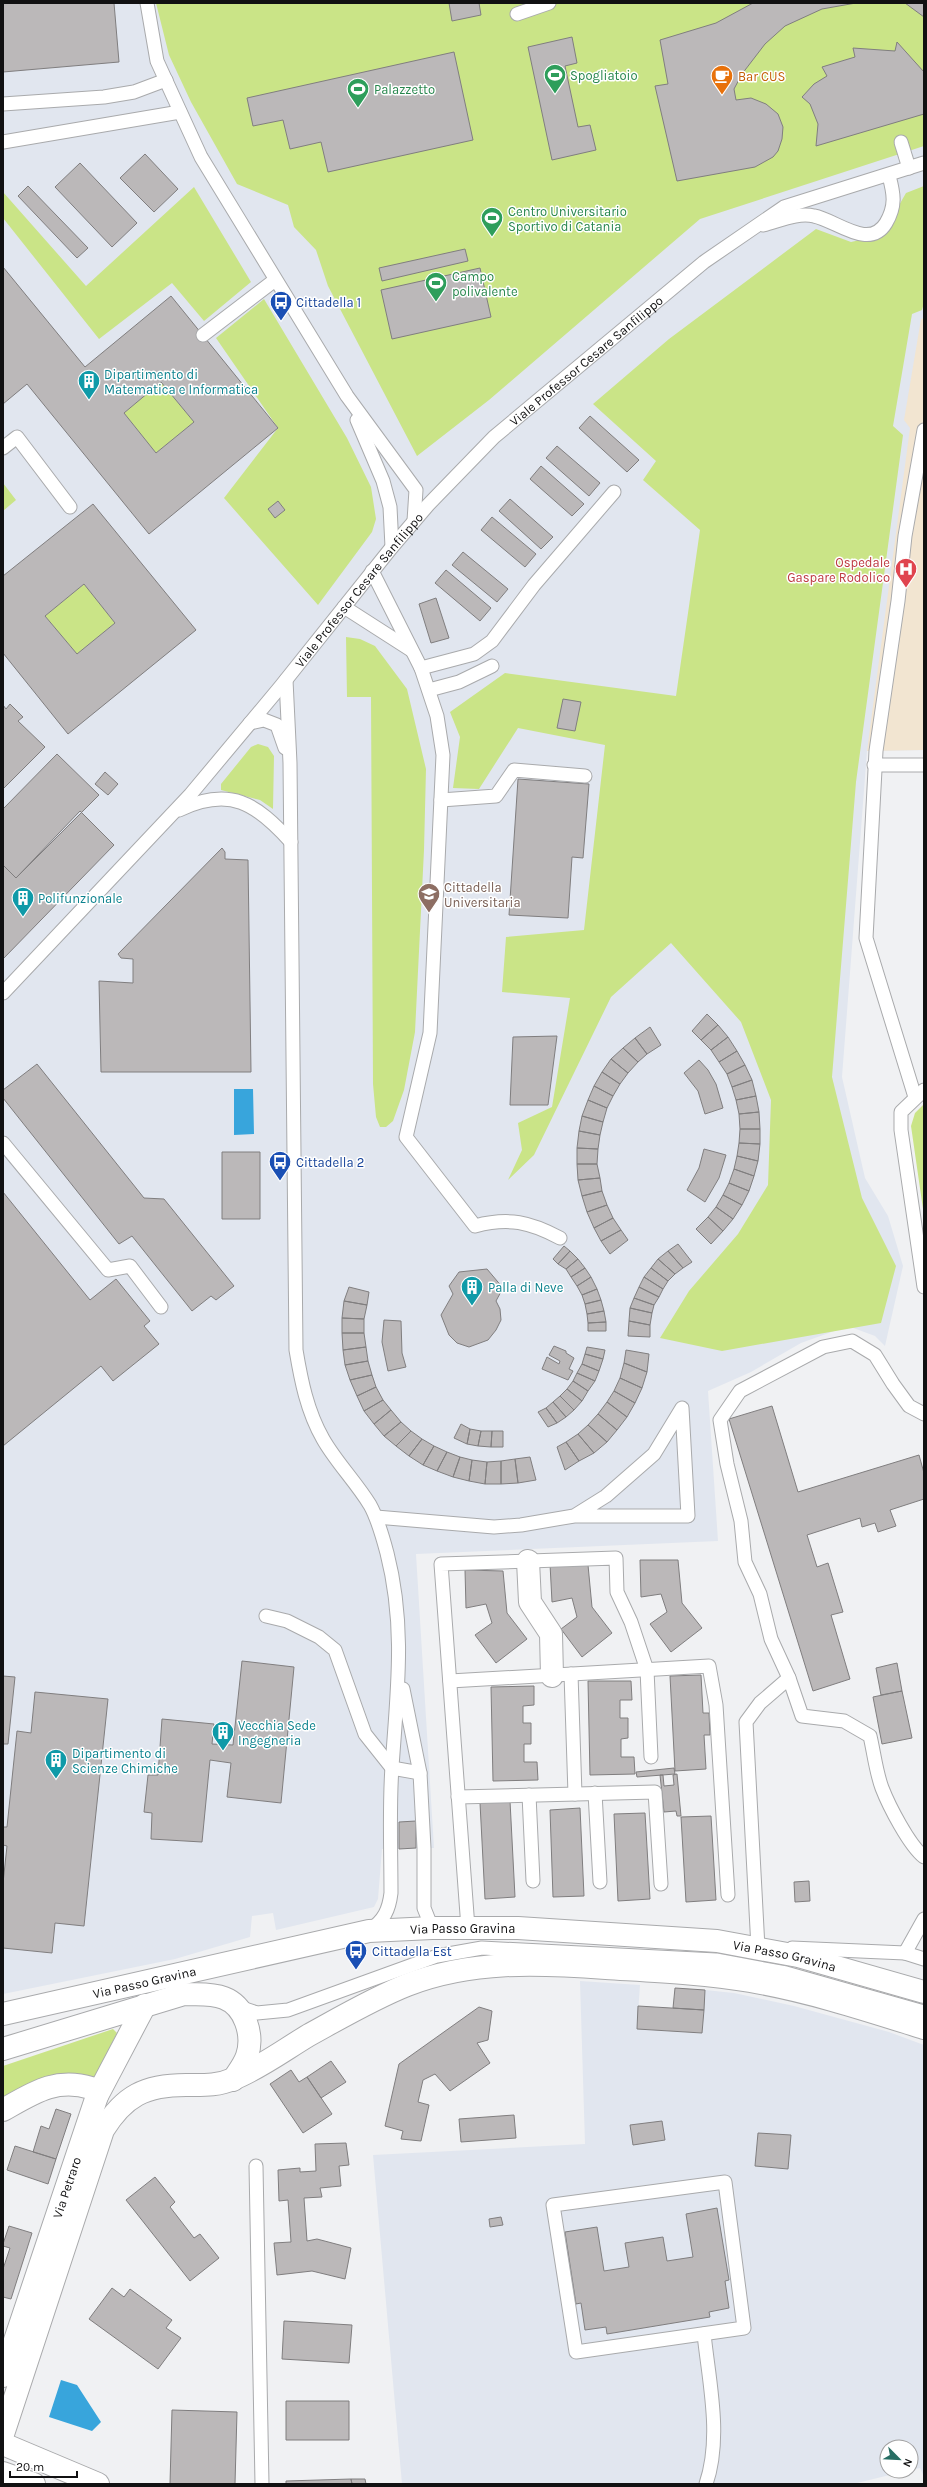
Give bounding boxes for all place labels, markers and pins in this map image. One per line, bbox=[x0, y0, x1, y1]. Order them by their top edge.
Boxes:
sports icon: Spogliatoio bbox=[542, 62, 568, 95]
cafe icon: Bar CUS bbox=[709, 63, 735, 96]
place label: Spogliatoio bbox=[570, 68, 638, 83]
place label: Bar CUS bbox=[738, 69, 785, 84]
sports icon: Palazzetto bbox=[345, 76, 371, 109]
place label: Palazzetto bbox=[374, 82, 435, 97]
place label: Centro Universitario Sportivo di Catania bbox=[508, 204, 627, 234]
sports icon: Centro Universitario Sportivo di Catania bbox=[479, 205, 505, 238]
place label: Campo polivalente bbox=[452, 269, 518, 299]
sports icon: Campo polivalente bbox=[423, 270, 449, 303]
bus stop icon: Cittadella 1 bbox=[268, 289, 294, 322]
place label: Cittadella 1 bbox=[296, 295, 361, 310]
place label: Dipartimento di Matematica e Informatica bbox=[104, 367, 258, 397]
building icon: Dipartimento di Matematica e Informatica bbox=[76, 368, 102, 401]
place label: Ospedale Gaspare Rodolico bbox=[787, 555, 890, 585]
hospital icon: Ospedale Gaspare Rodolico bbox=[893, 556, 919, 589]
place label: Cittadella Universitaria bbox=[444, 880, 521, 910]
school or university icon: Cittadella Universitaria bbox=[416, 881, 442, 914]
building icon: Polifunzionale bbox=[10, 885, 36, 918]
place label: Polifunzionale bbox=[38, 891, 123, 906]
bus stop icon: Cittadella 2 bbox=[267, 1149, 293, 1182]
place label: Cittadella 2 bbox=[296, 1155, 364, 1170]
building icon: Palla di Neve bbox=[459, 1274, 485, 1307]
place label: Palla di Neve bbox=[488, 1280, 564, 1295]
place label: Vecchia Sede Ingegneria bbox=[238, 1718, 316, 1748]
building icon: Vecchia Sede Ingegneria bbox=[210, 1719, 236, 1752]
place label: Dipartimento di Scienze Chimiche bbox=[72, 1746, 178, 1776]
building icon: Dipartimento di Scienze Chimiche bbox=[43, 1747, 69, 1780]
bus stop icon: Cittadella Est bbox=[343, 1938, 369, 1971]
place label: Cittadella Est bbox=[372, 1944, 452, 1959]

